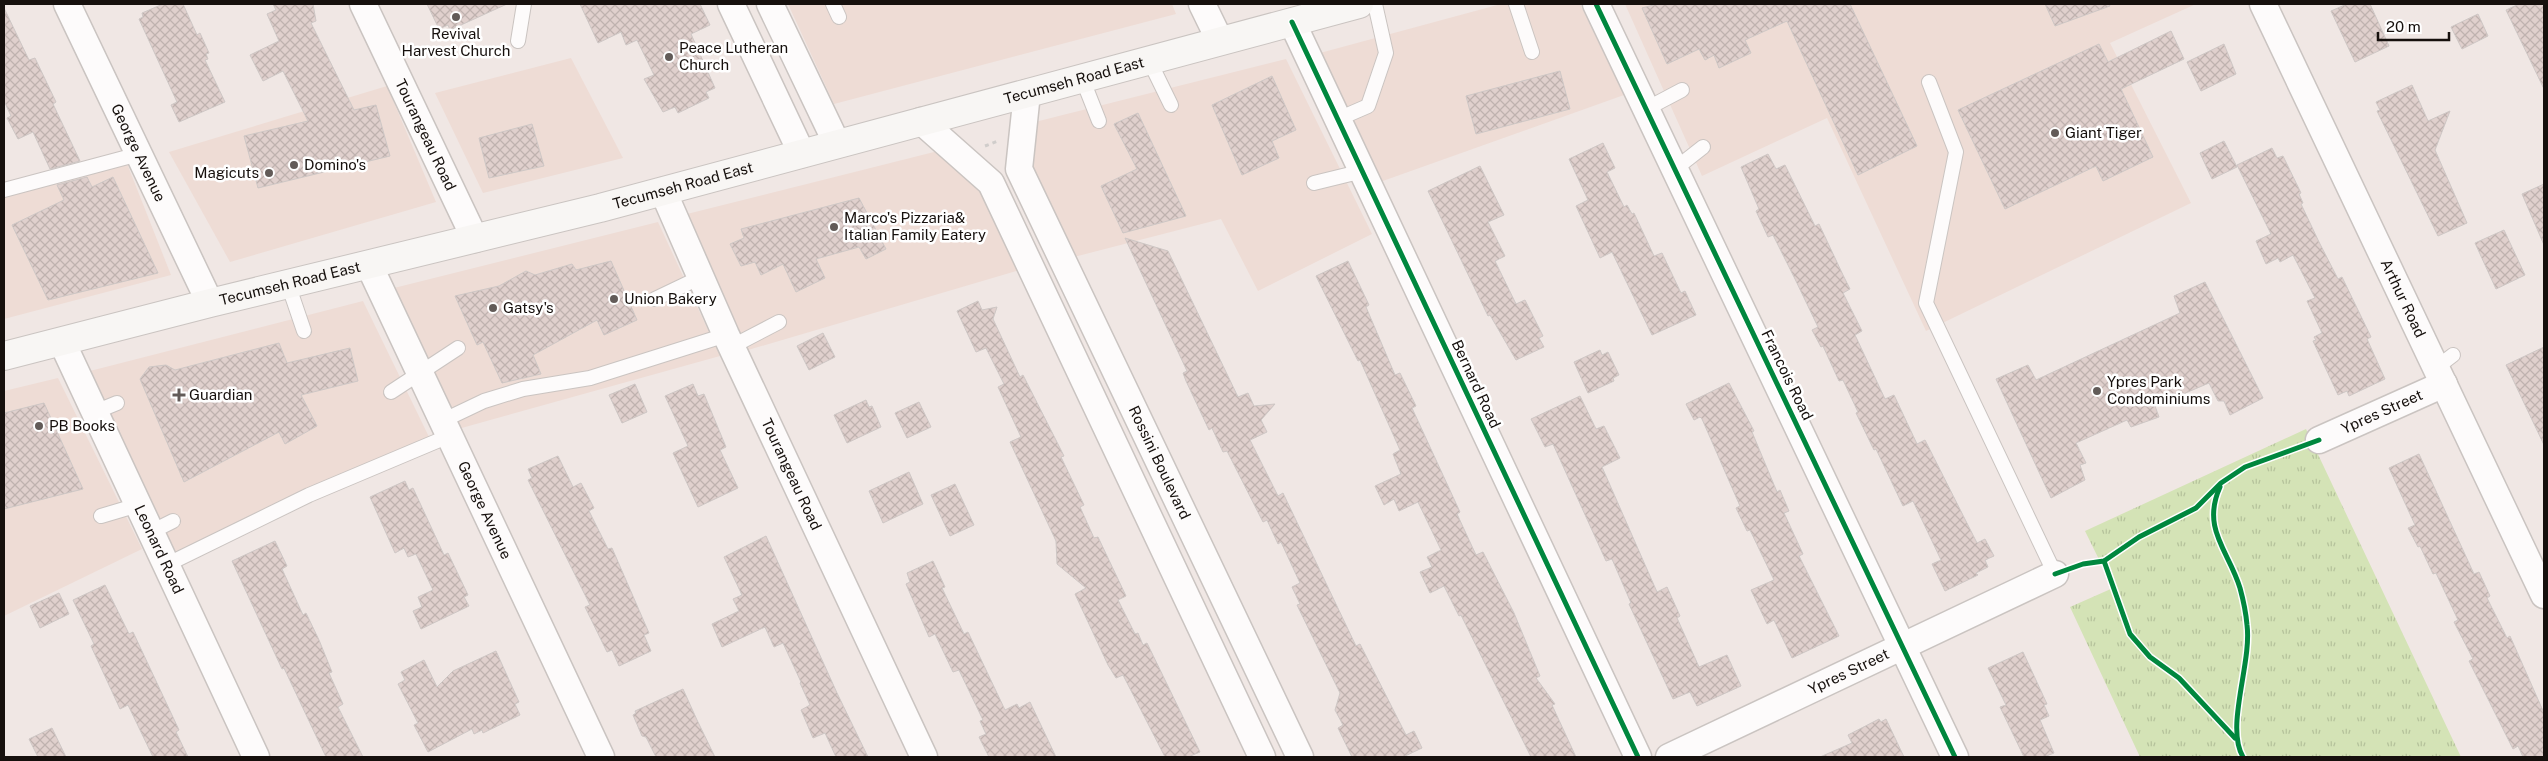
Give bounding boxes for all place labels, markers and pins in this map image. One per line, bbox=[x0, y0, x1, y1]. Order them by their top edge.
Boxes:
marker: Revival Harvest Church bbox=[450, 11, 462, 23]
place label: Revival Harvest Church bbox=[402, 25, 510, 59]
place label: Peace Lutheran Church bbox=[679, 39, 788, 73]
marker: Peace Lutheran Church bbox=[663, 51, 675, 63]
place label: Giant Tiger bbox=[2065, 124, 2142, 141]
marker: Giant Tiger bbox=[2049, 127, 2061, 139]
place label: Domino's bbox=[304, 156, 366, 173]
marker: Domino's bbox=[288, 159, 300, 171]
place label: Magicuts bbox=[194, 164, 259, 181]
marker: Magicuts bbox=[263, 167, 275, 179]
place label: Marco's Pizzaria& Italian Family Eatery bbox=[844, 209, 986, 243]
marker: Marco's Pizzaria& Italian Family Eatery bbox=[828, 221, 840, 233]
place label: Union Bakery bbox=[624, 290, 717, 307]
marker: Union Bakery bbox=[608, 293, 620, 305]
place label: Gatsy's bbox=[503, 299, 554, 316]
marker: Gatsy's bbox=[487, 302, 499, 314]
place label: Ypres Park Condominiums bbox=[2107, 373, 2210, 407]
marker: Ypres Park Condominiums bbox=[2091, 385, 2103, 397]
place label: Guardian bbox=[189, 386, 252, 403]
marker: Guardian bbox=[173, 389, 185, 401]
place label: PB Books bbox=[49, 417, 115, 434]
marker: PB Books bbox=[33, 420, 45, 432]

